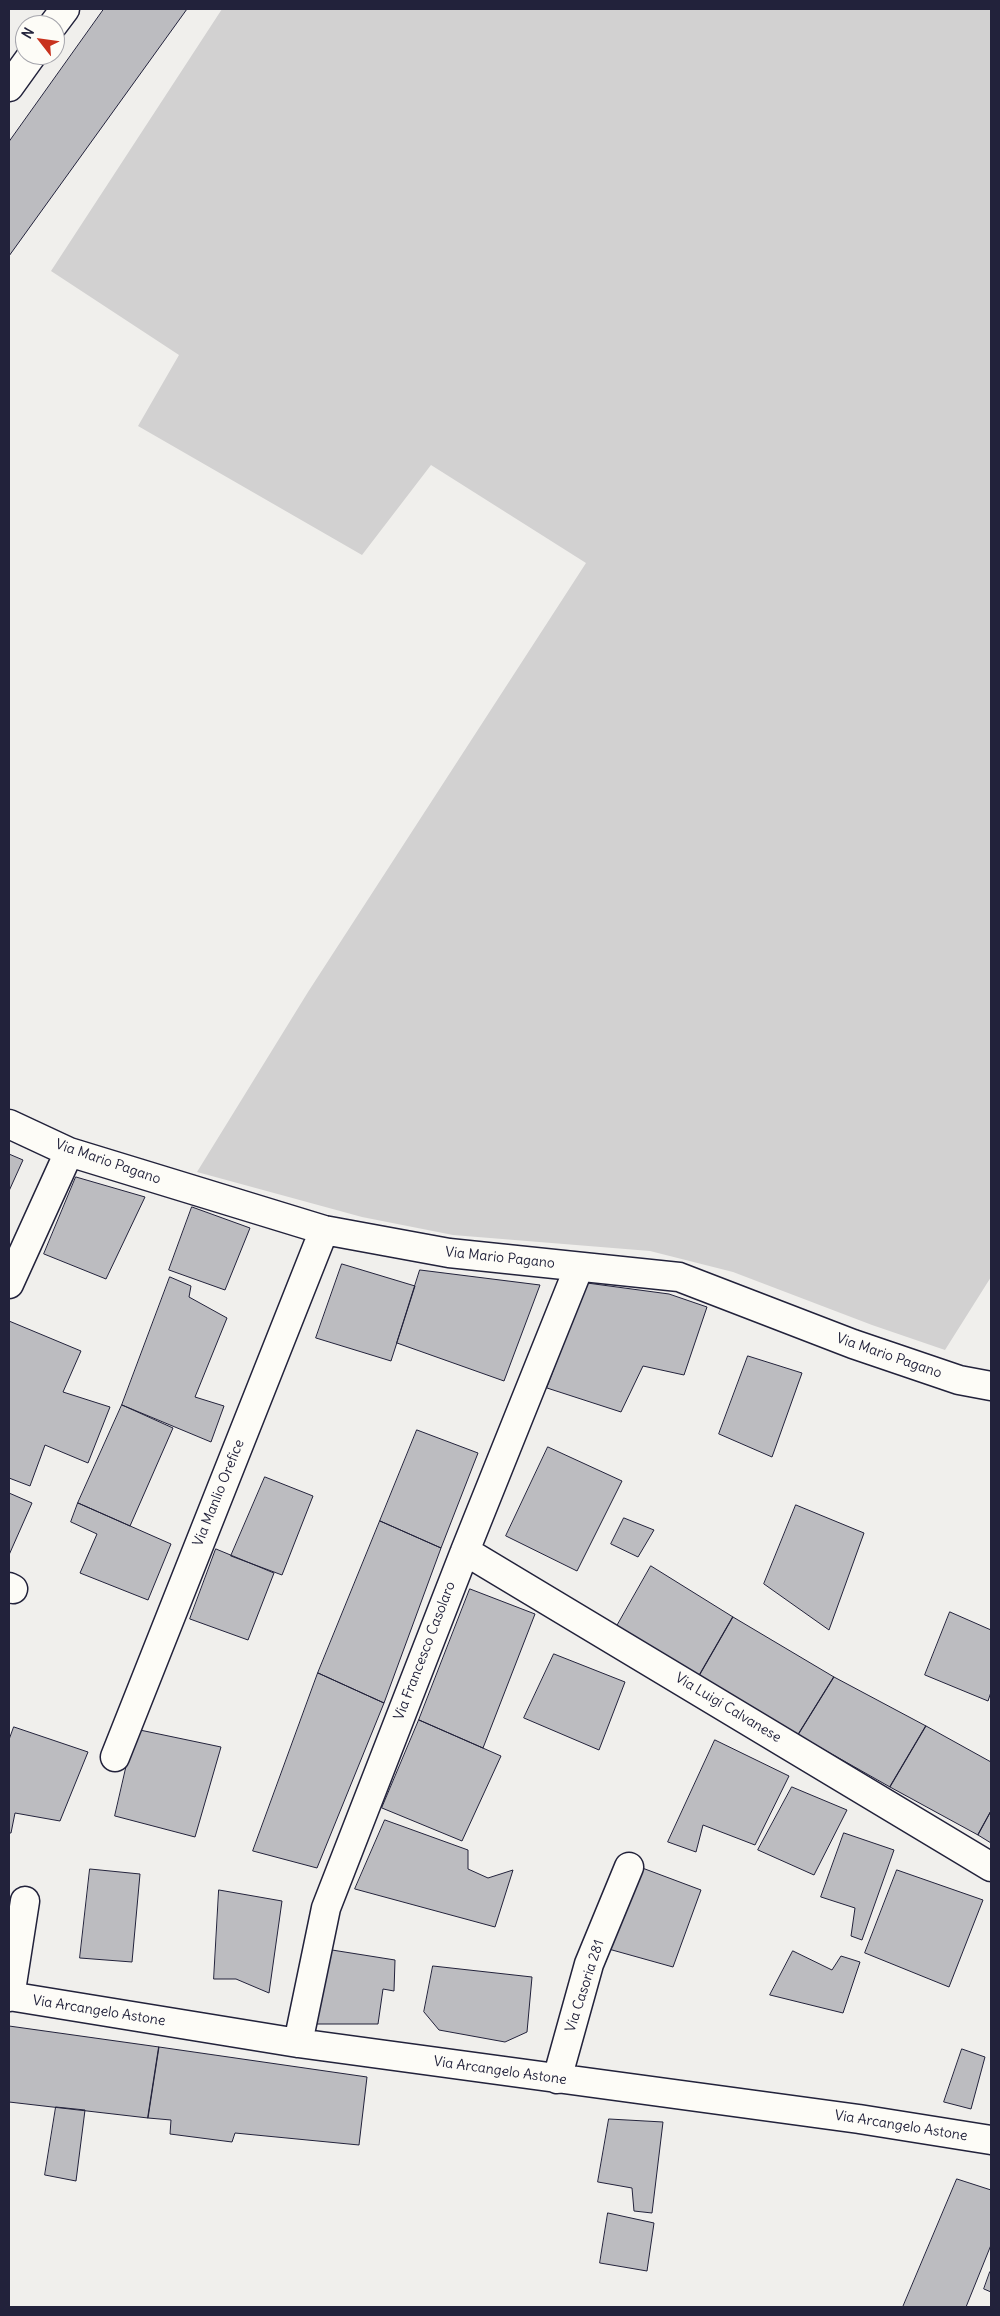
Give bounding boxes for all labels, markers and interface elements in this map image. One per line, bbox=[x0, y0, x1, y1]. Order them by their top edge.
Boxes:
north arrow bbox=[15, 15, 65, 65]
text: N bbox=[18, 24, 38, 42]
street label: Via Mario Pagano bbox=[53, 1136, 163, 1188]
street label: Via Mario Pagano bbox=[444, 1244, 556, 1272]
street label: Via Mario Pagano bbox=[834, 1330, 944, 1382]
street label: Via Manlio Orefice bbox=[190, 1437, 248, 1549]
street label: Via Francesco Casolaro bbox=[391, 1579, 459, 1723]
street label: Via Luigi Calvanese bbox=[672, 1670, 784, 1746]
street label: Via Casoria 281 bbox=[562, 1938, 608, 2034]
street label: Via Arcangelo Astone bbox=[31, 1992, 167, 2030]
street label: Via Arcangelo Astone bbox=[432, 2053, 568, 2089]
street label: Via Arcangelo Astone bbox=[833, 2107, 969, 2145]

